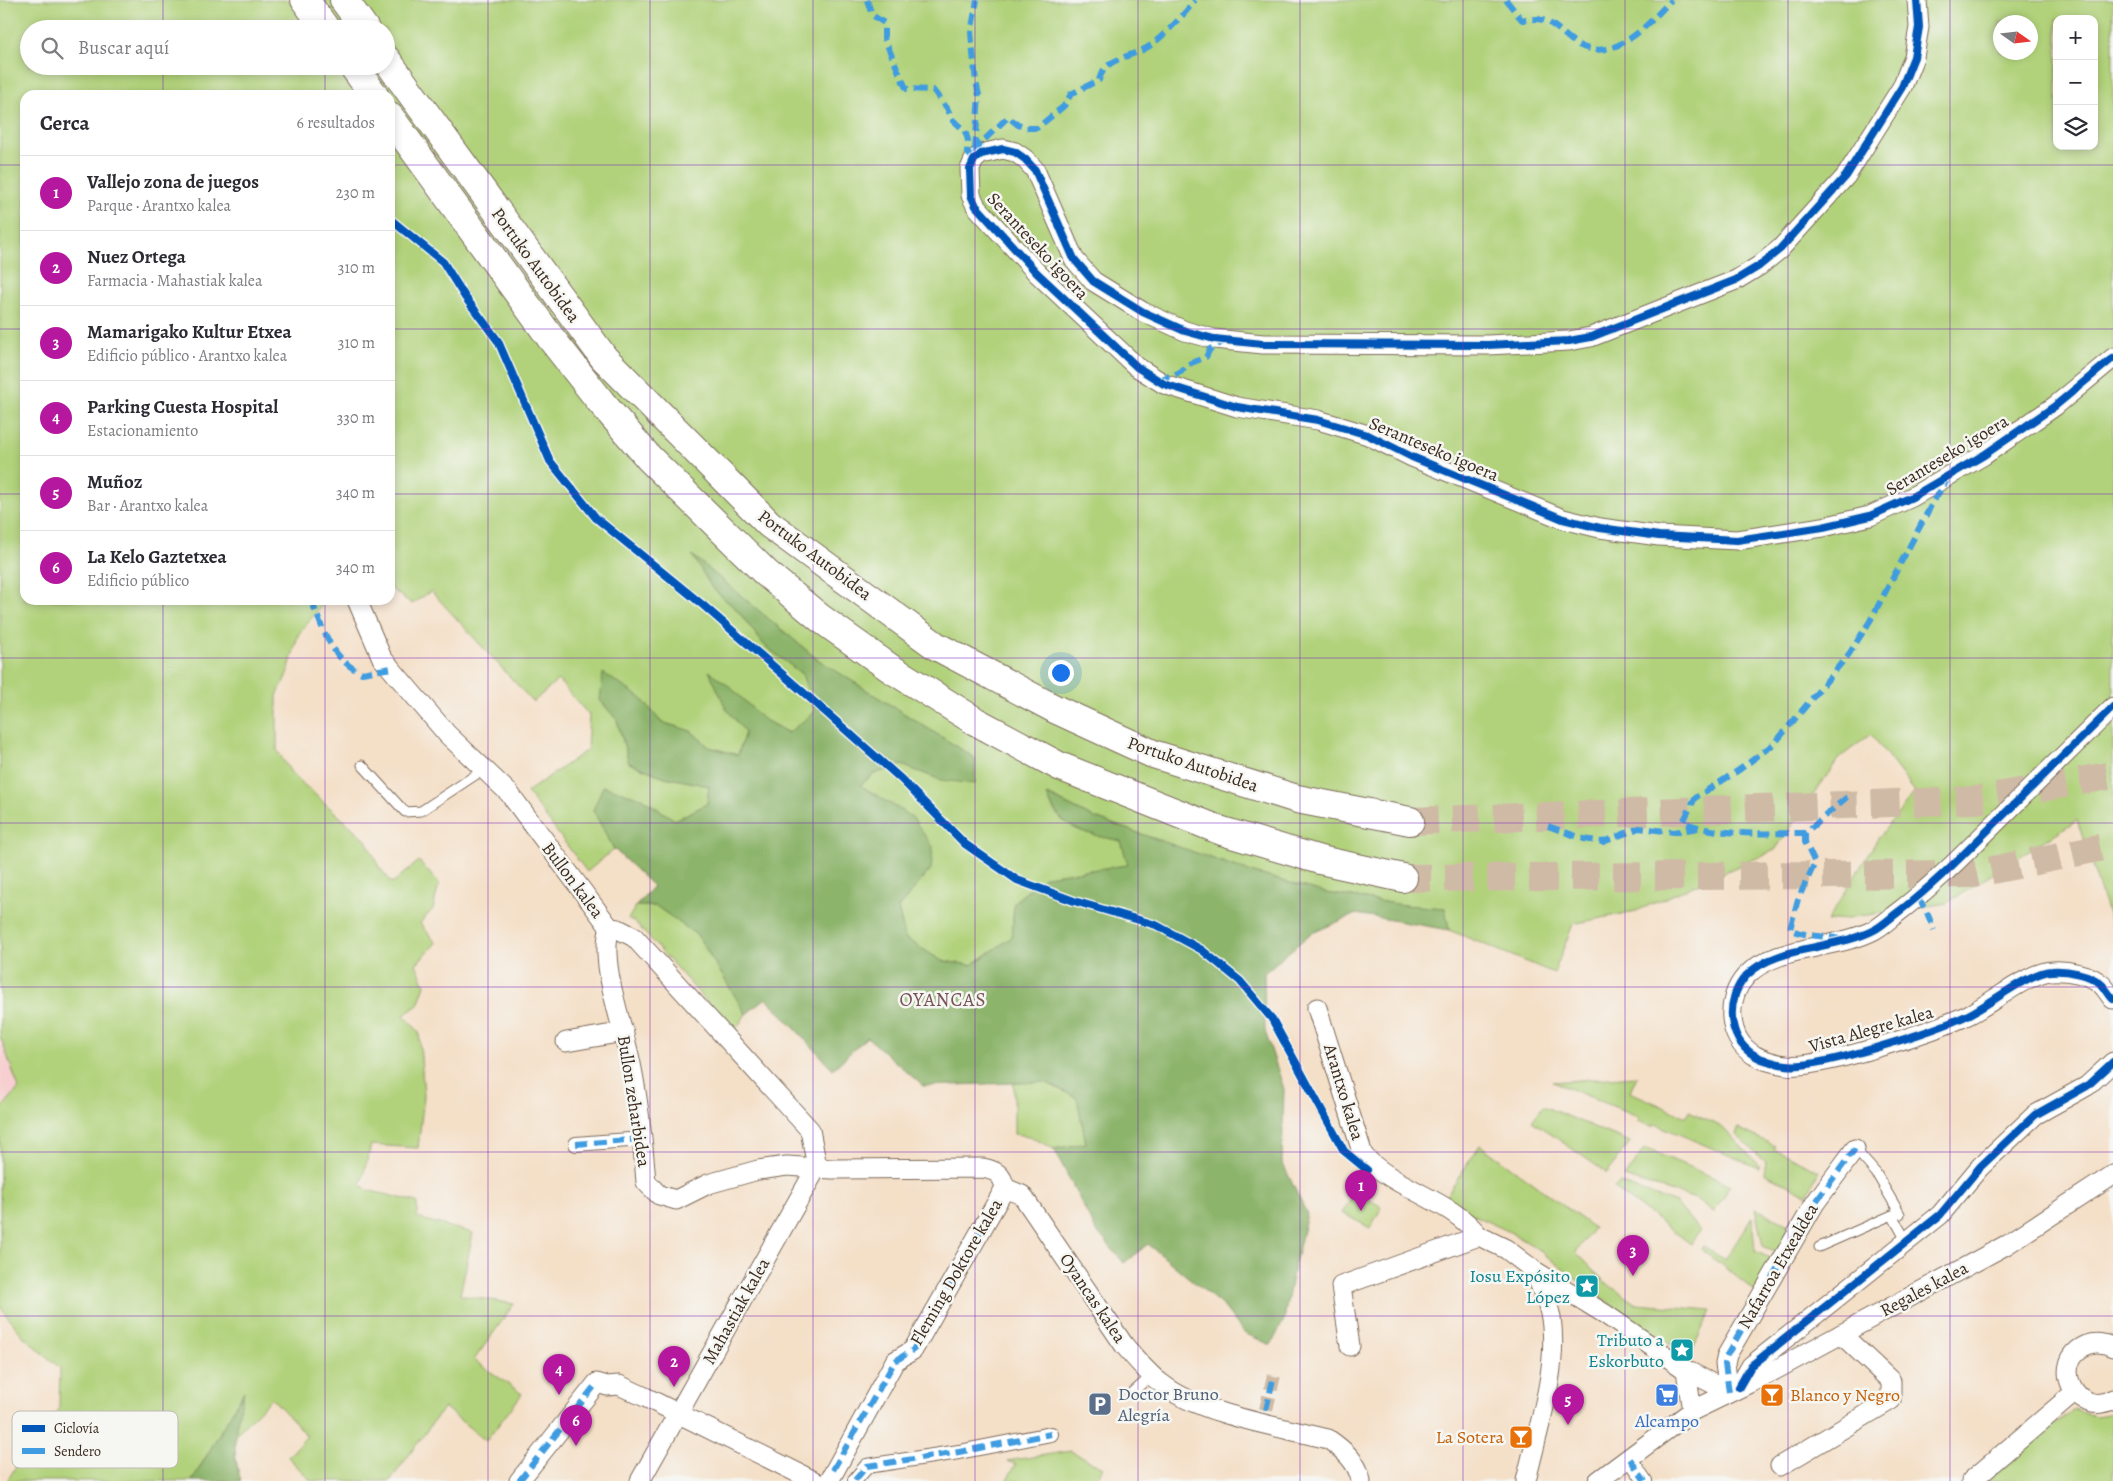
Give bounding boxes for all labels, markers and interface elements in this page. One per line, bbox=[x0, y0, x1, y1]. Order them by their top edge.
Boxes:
north arrow bbox=[1993, 15, 2038, 60]
map controls bbox=[2053, 15, 2098, 150]
button: + bbox=[2053, 15, 2098, 60]
search box bbox=[20, 20, 395, 75]
icon: search bbox=[38, 34, 66, 62]
text: Buscar aquí bbox=[78, 35, 169, 61]
button: − bbox=[2053, 60, 2098, 105]
button: layers bbox=[2053, 105, 2098, 150]
text: Cerca bbox=[40, 109, 90, 137]
text: 6 resultados bbox=[297, 112, 375, 134]
text: Vallejo zona de juegos bbox=[87, 169, 259, 195]
text: 1 bbox=[53, 182, 59, 204]
text: 230 m bbox=[336, 182, 375, 204]
street label: Seranteseko igoera bbox=[982, 187, 1095, 305]
text: Parque · Arantxo kalea bbox=[87, 195, 231, 217]
street label: Portuko Autobidea bbox=[486, 203, 586, 328]
text: Nuez Ortega bbox=[87, 244, 186, 270]
text: 2 bbox=[52, 257, 60, 279]
text: 310 m bbox=[338, 257, 375, 279]
text: Farmacia · Mahastiak kalea bbox=[87, 270, 262, 292]
text: Mamarigako Kultur Etxea bbox=[87, 319, 292, 345]
text: 3 bbox=[53, 332, 59, 354]
text: 310 m bbox=[338, 332, 375, 354]
text: Edificio público · Arantxo kalea bbox=[87, 345, 287, 367]
text: Parking Cuesta Hospital bbox=[87, 394, 278, 420]
text: 4 bbox=[52, 407, 60, 429]
text: 330 m bbox=[337, 407, 375, 429]
street label: Seranteseko igoera bbox=[1881, 409, 2013, 501]
street label: Seranteseko igoera bbox=[1365, 411, 1503, 487]
text: Estacionamiento bbox=[87, 420, 198, 442]
text: Muñoz bbox=[87, 469, 142, 495]
text: 5 bbox=[53, 482, 59, 504]
text: 340 m bbox=[336, 482, 375, 504]
text: Bar · Arantxo kalea bbox=[87, 495, 208, 517]
street label: Portuko Autobidea bbox=[753, 504, 877, 606]
text: La Kelo Gaztetxea bbox=[87, 544, 227, 570]
text: 6 bbox=[52, 557, 60, 579]
text: 340 m bbox=[336, 557, 375, 579]
text: Edificio público bbox=[87, 570, 189, 592]
your location bbox=[1048, 660, 1074, 686]
street label: Portuko Autobidea bbox=[1124, 730, 1262, 798]
street label: Bullon kalea bbox=[536, 837, 610, 923]
district label: OYANCAS bbox=[899, 987, 987, 1013]
street label: Vista Alegre kalea bbox=[1805, 1000, 1936, 1058]
street label: Bullon zeharbidea bbox=[612, 1033, 656, 1169]
street label: Arantxo kalea bbox=[1318, 1040, 1370, 1144]
pin: 1 bbox=[1345, 1170, 1377, 1211]
street label: Fleming Doktore kalea bbox=[904, 1194, 1008, 1350]
street label: Nafarroa Etxealdea bbox=[1732, 1198, 1824, 1333]
pin: 3 bbox=[1617, 1235, 1649, 1276]
street label: Oyancas kalea bbox=[1054, 1249, 1132, 1348]
street label: Mahastiak kalea bbox=[697, 1253, 775, 1369]
street label: Regales kalea bbox=[1876, 1255, 1973, 1322]
place label: Iosu Expósito López bbox=[1469, 1264, 1570, 1309]
place icon: Iosu Expósito López bbox=[1574, 1273, 1600, 1299]
place label: Tributo a Eskorbuto bbox=[1588, 1328, 1665, 1373]
place icon: Tributo a Eskorbuto bbox=[1669, 1337, 1695, 1363]
pin: 2 bbox=[658, 1346, 690, 1387]
pin: 4 bbox=[543, 1354, 575, 1395]
place label: Doctor Bruno Alegría bbox=[1117, 1382, 1219, 1427]
supermarket icon: Alcampo bbox=[1654, 1382, 1680, 1408]
bar icon: Blanco y Negro bbox=[1759, 1382, 1785, 1408]
place label: Blanco y Negro bbox=[1790, 1383, 1900, 1407]
pin: 5 bbox=[1552, 1384, 1584, 1425]
parking icon: Doctor Bruno Alegría bbox=[1087, 1391, 1113, 1417]
pin: 6 bbox=[560, 1405, 592, 1446]
place label: Alcampo bbox=[1634, 1409, 1699, 1433]
legend bbox=[12, 1411, 178, 1468]
text: Ciclovía bbox=[54, 1419, 100, 1438]
bar icon: La Sotera bbox=[1508, 1424, 1534, 1450]
place label: La Sotera bbox=[1436, 1425, 1505, 1449]
text: Sendero bbox=[54, 1442, 101, 1461]

